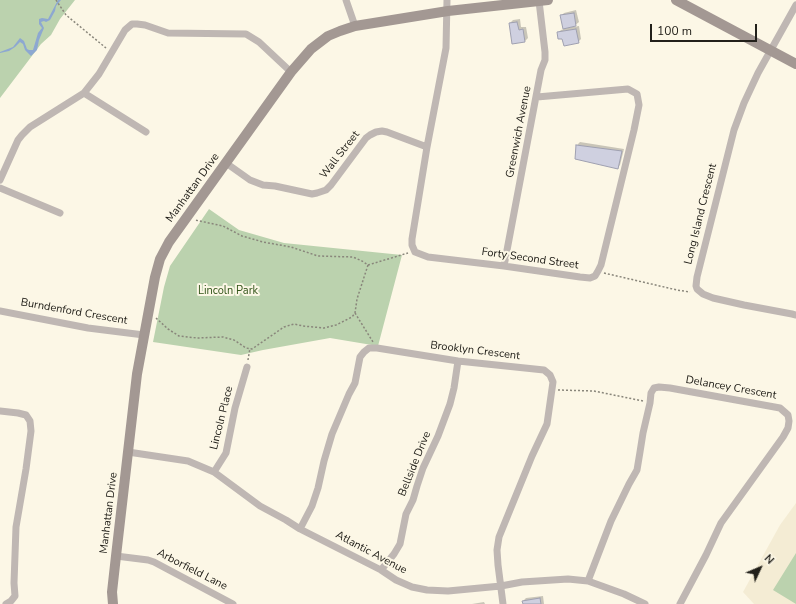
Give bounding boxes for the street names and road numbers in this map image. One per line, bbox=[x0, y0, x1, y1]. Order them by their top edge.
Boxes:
street label: Greenwich Avenue bbox=[504, 85, 534, 179]
street label: Wall Street bbox=[317, 129, 363, 181]
street label: Manhattan Drive bbox=[164, 151, 222, 225]
street label: Long Island Crescent bbox=[682, 162, 720, 266]
street label: Forty Second Street bbox=[481, 246, 579, 272]
street label: Burndenford Crescent bbox=[19, 296, 129, 328]
street label: Brooklyn Crescent bbox=[429, 339, 521, 363]
street label: Delancey Crescent bbox=[685, 374, 777, 402]
street label: Lincoln Place bbox=[208, 385, 236, 451]
street label: Bellside Drive bbox=[396, 430, 434, 498]
street label: Manhattan Drive bbox=[97, 471, 121, 555]
street label: Atlantic Avenue bbox=[333, 529, 409, 577]
street label: Arborfield Lane bbox=[155, 547, 229, 593]

